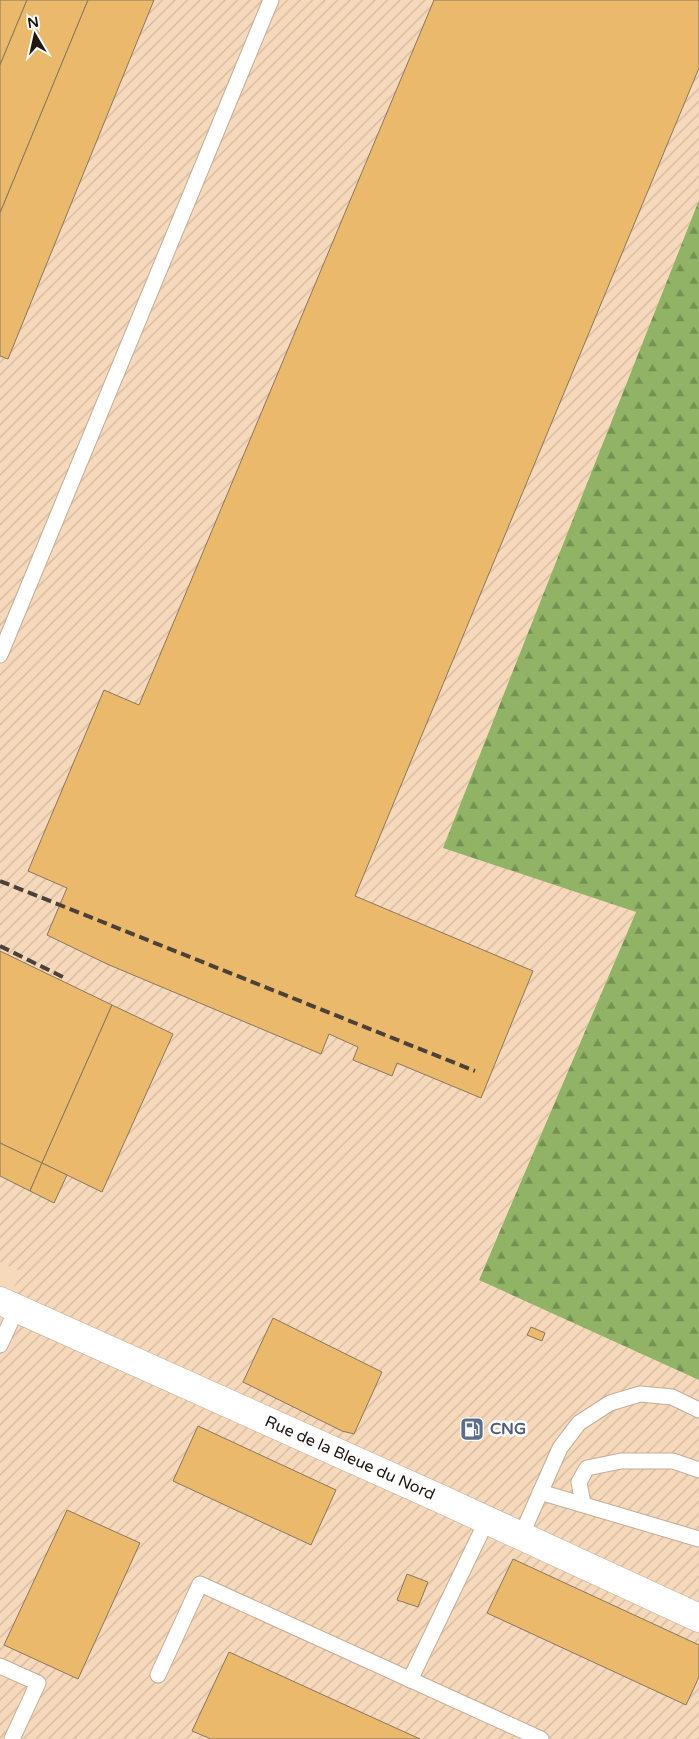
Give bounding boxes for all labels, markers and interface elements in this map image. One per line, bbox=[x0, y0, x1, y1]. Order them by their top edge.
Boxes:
north arrow bbox=[10, 10, 60, 60]
text: N bbox=[26, 13, 40, 32]
street label: Rue de la Bleue du Nord bbox=[262, 1411, 438, 1505]
fuel station icon: CNG bbox=[459, 1416, 485, 1442]
place label: CNG bbox=[490, 1419, 526, 1439]

